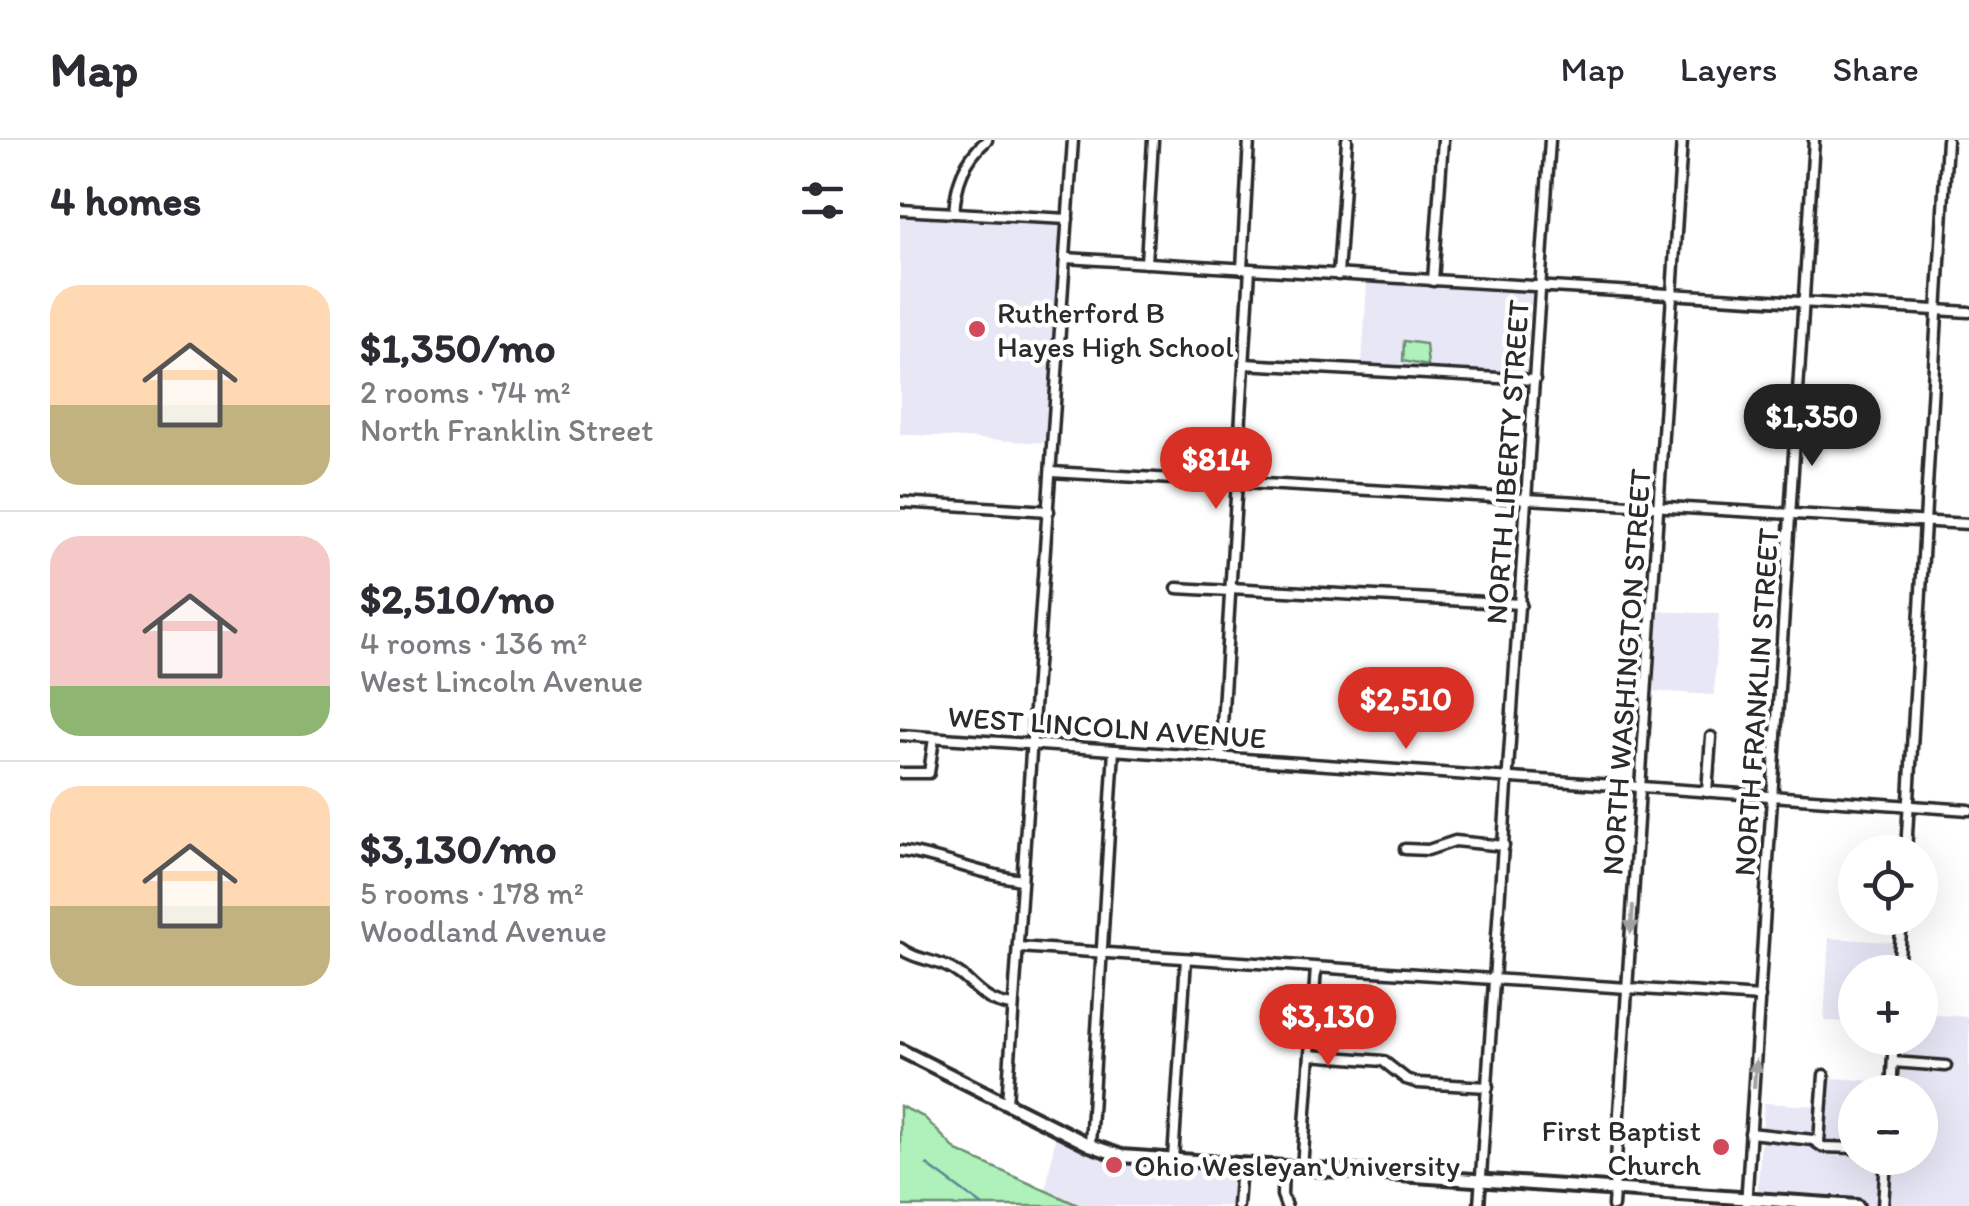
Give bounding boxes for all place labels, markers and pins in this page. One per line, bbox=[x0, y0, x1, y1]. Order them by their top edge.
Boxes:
place label: Rutherford B Hayes High School bbox=[997, 294, 1234, 365]
marker: Rutherford B Hayes High School bbox=[966, 318, 988, 340]
pin: $1,350 bbox=[1731, 384, 1893, 469]
pin: $814 bbox=[1157, 427, 1275, 512]
pin: $2,510 bbox=[1325, 667, 1487, 752]
pin: $3,130 bbox=[1247, 984, 1409, 1069]
place label: First Baptist Church bbox=[1541, 1112, 1701, 1183]
marker: First Baptist Church bbox=[1710, 1136, 1732, 1158]
place label: Ohio Wesleyan University bbox=[1134, 1147, 1460, 1184]
marker: Ohio Wesleyan University bbox=[1103, 1154, 1125, 1176]

